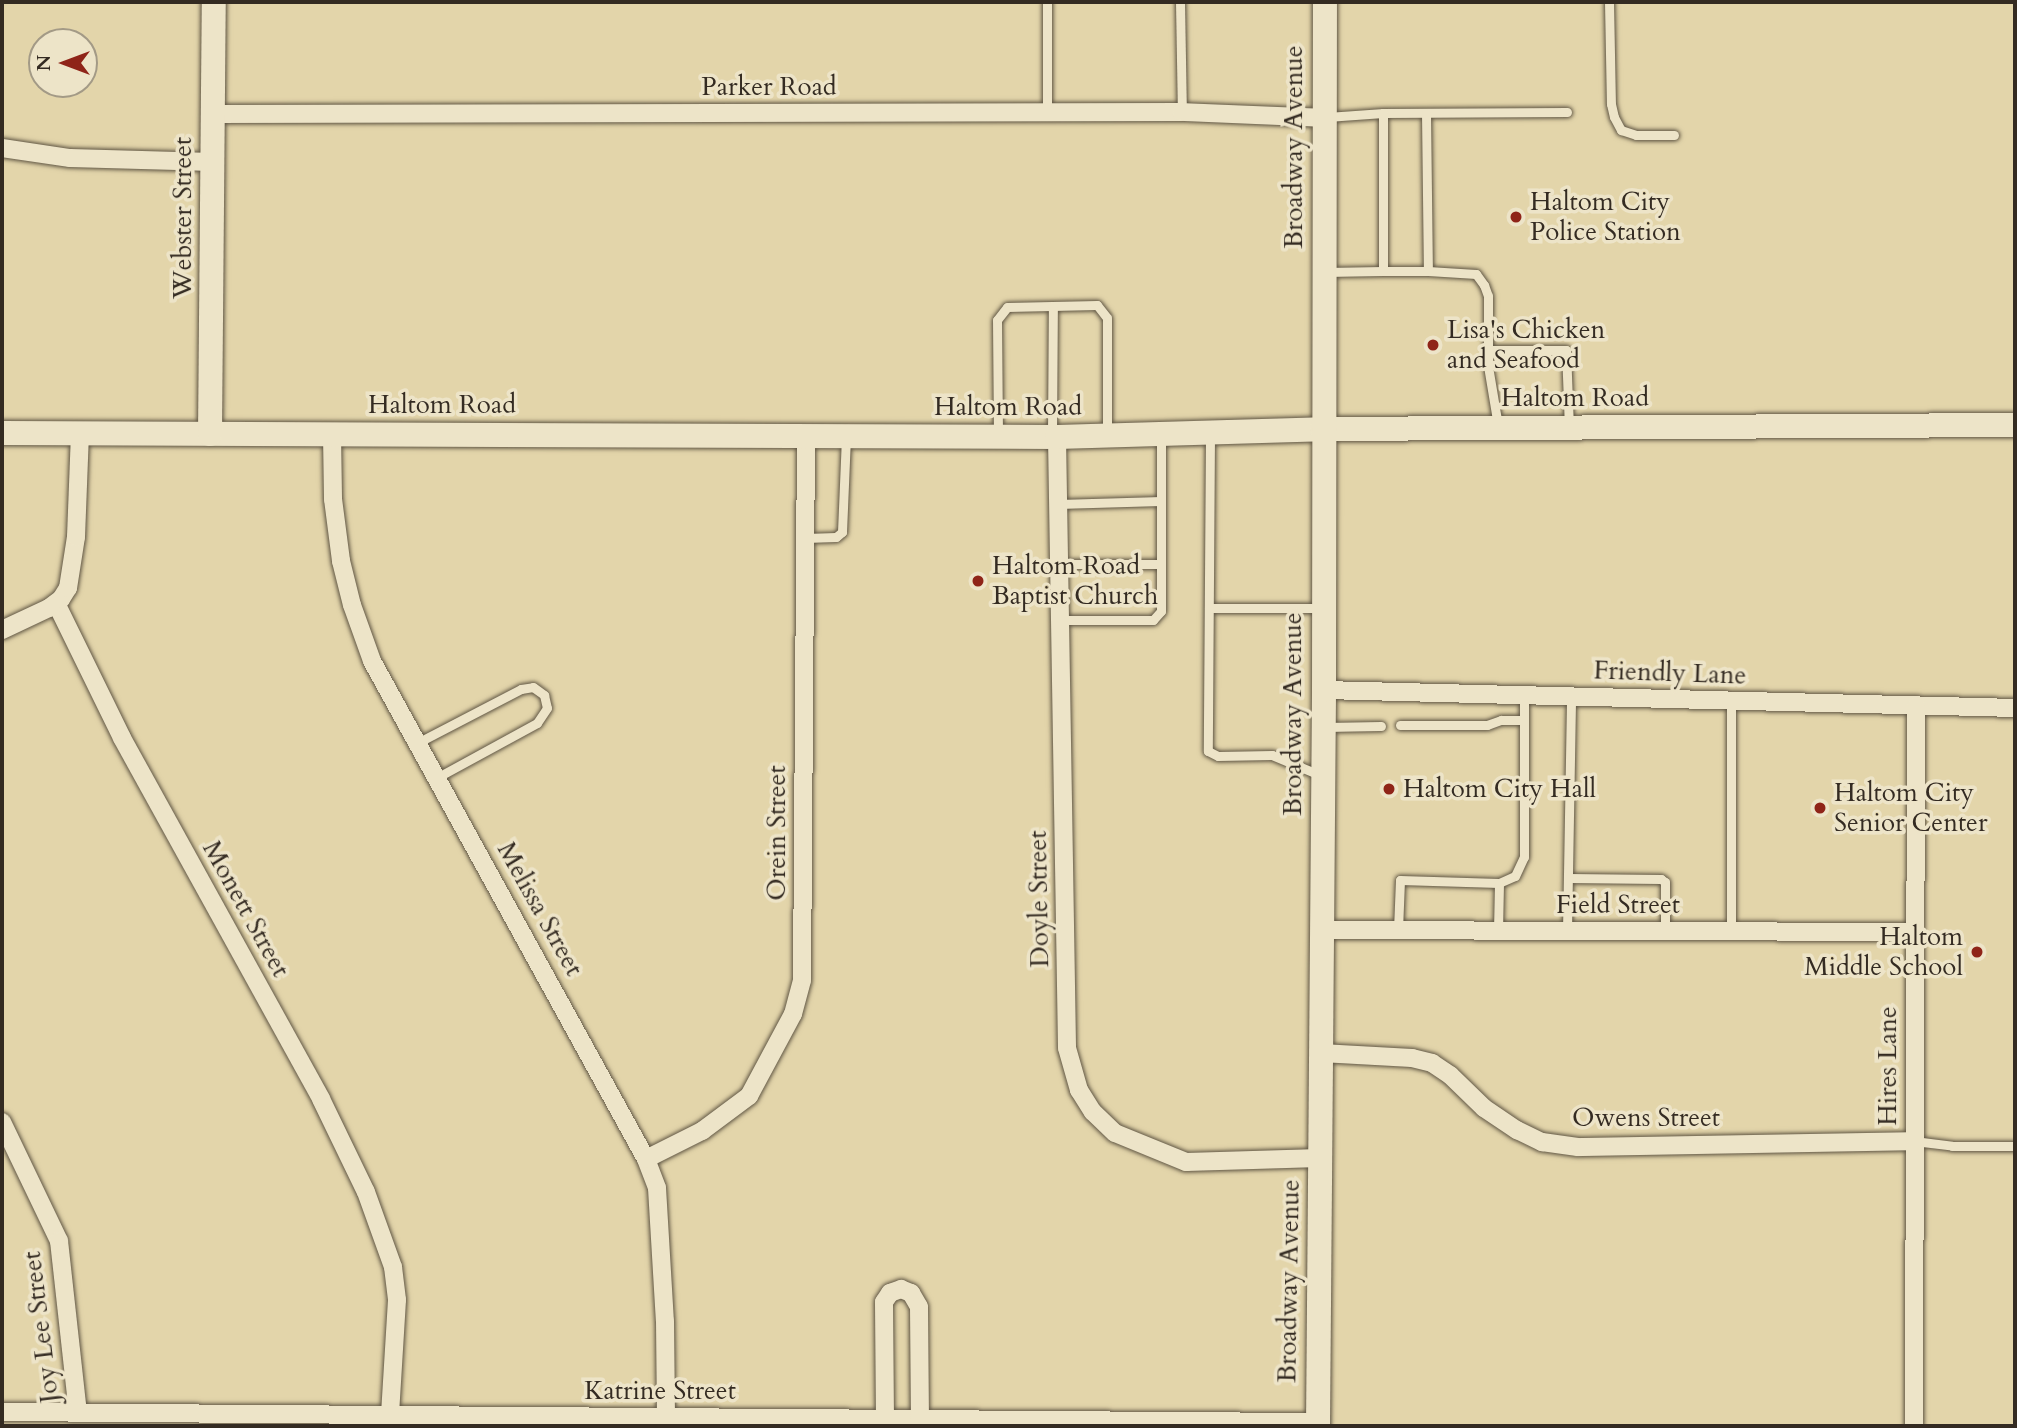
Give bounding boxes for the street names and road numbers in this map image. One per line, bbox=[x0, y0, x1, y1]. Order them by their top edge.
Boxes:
street label: Broadway Avenue bbox=[1278, 45, 1310, 249]
street label: Parker Road bbox=[701, 71, 837, 103]
street label: Webster Street bbox=[167, 137, 199, 299]
street label: Haltom Road bbox=[1501, 382, 1649, 414]
street label: Haltom Road bbox=[368, 389, 516, 421]
street label: Haltom Road bbox=[934, 391, 1082, 423]
street label: Broadway Avenue bbox=[1277, 612, 1309, 816]
street label: Friendly Lane bbox=[1593, 655, 1747, 691]
street label: Orein Street bbox=[761, 765, 793, 901]
street label: Doyle Street bbox=[1022, 830, 1056, 968]
street label: Monett Street bbox=[196, 835, 296, 983]
street label: Melissa Street bbox=[490, 837, 590, 981]
street label: Field Street bbox=[1556, 889, 1680, 921]
street label: Hires Lane bbox=[1872, 1006, 1904, 1126]
street label: Owens Street bbox=[1572, 1102, 1720, 1134]
street label: Broadway Avenue bbox=[1272, 1179, 1306, 1383]
street label: Joy Lee Street bbox=[16, 1249, 66, 1405]
street label: Katrine Street bbox=[584, 1375, 736, 1407]

